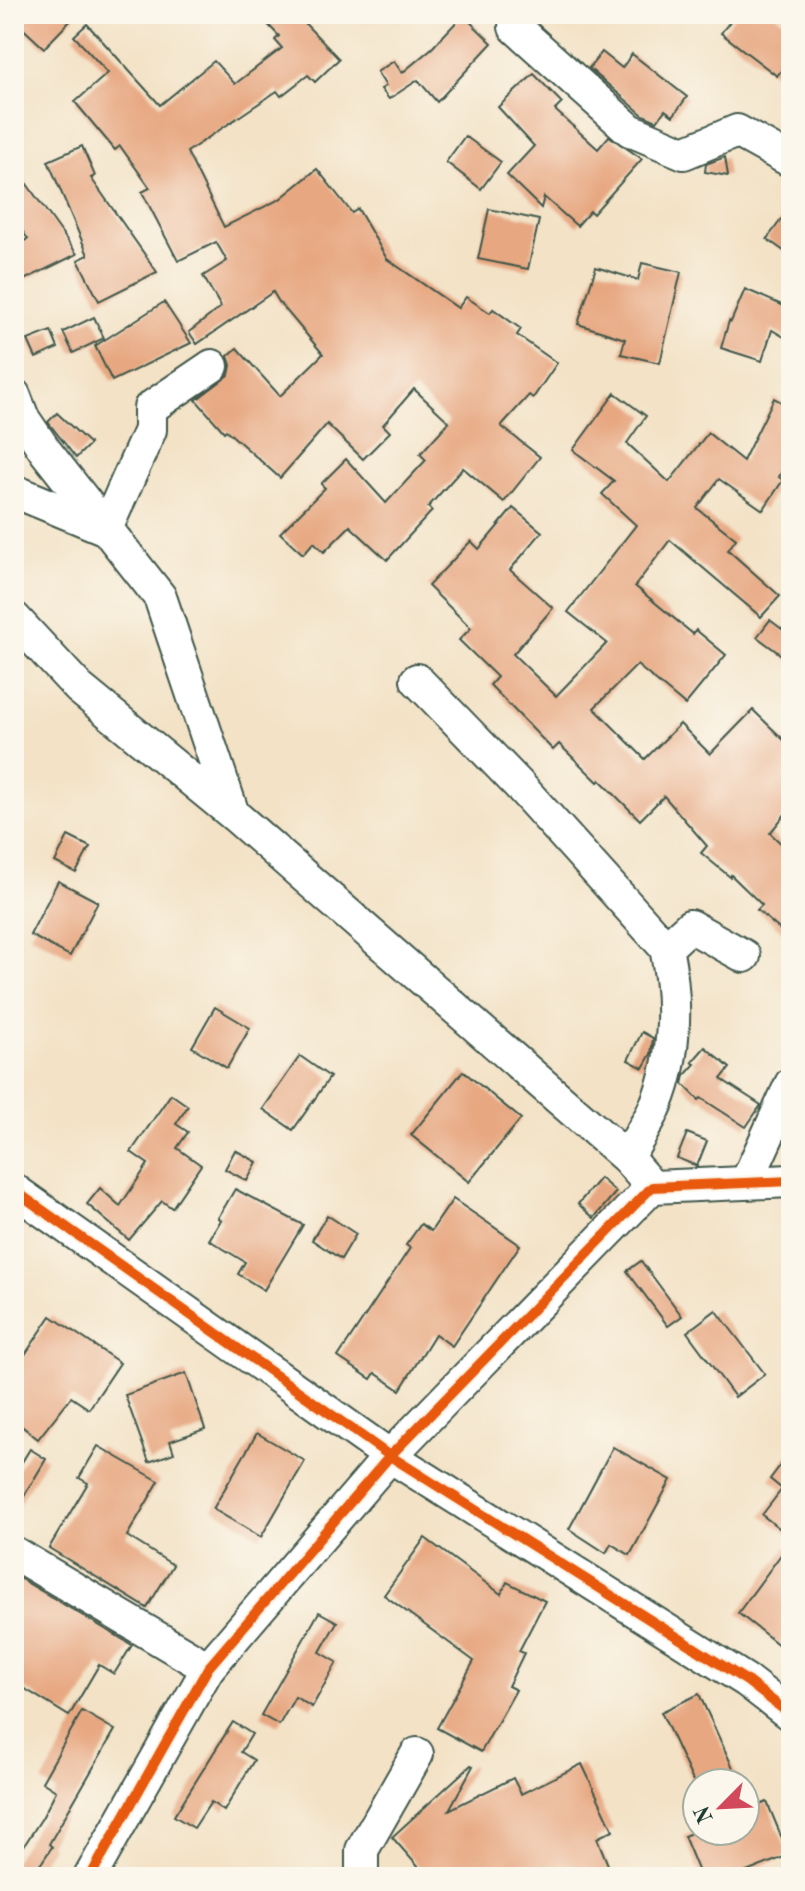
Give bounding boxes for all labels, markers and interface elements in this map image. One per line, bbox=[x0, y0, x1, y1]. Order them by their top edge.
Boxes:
north arrow bbox=[681, 1767, 761, 1847]
text: N bbox=[691, 1802, 718, 1826]

